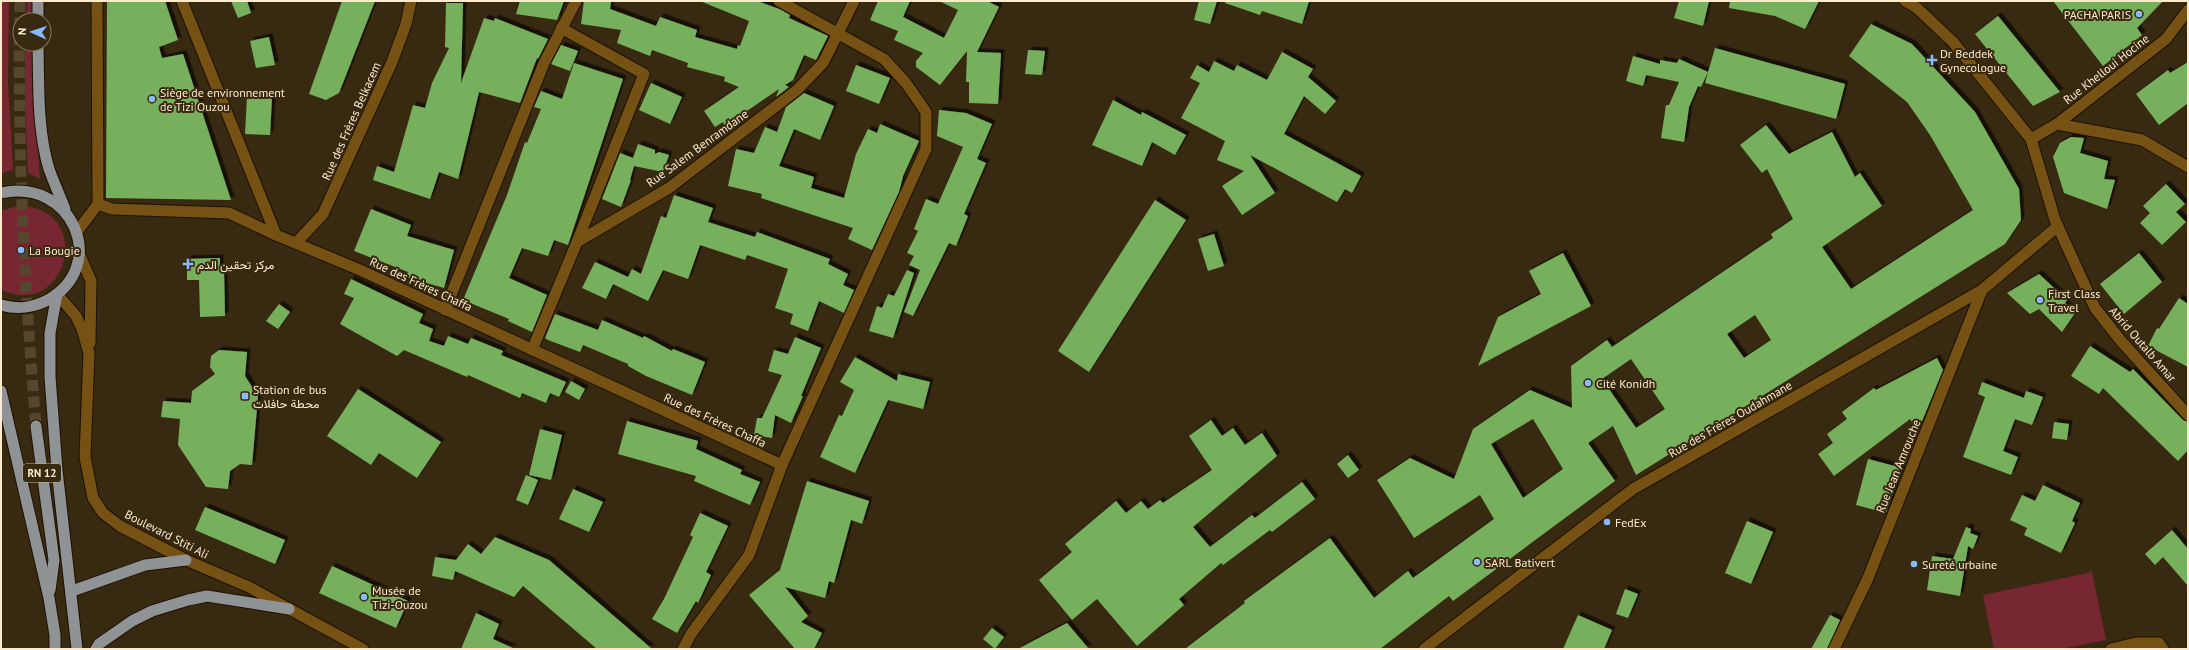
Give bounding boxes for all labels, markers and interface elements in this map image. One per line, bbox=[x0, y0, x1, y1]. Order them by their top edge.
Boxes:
place label: PACHA PARIS bbox=[2064, 7, 2131, 22]
marker: PACHA PARIS bbox=[2134, 9, 2144, 19]
north arrow bbox=[12, 12, 52, 52]
text: N bbox=[15, 27, 29, 35]
street label: Rue Khelloui Hocine bbox=[2060, 31, 2152, 107]
place label: Dr Beddek Gynecologue bbox=[1940, 46, 2006, 75]
marker: Dr Beddek Gynecologue bbox=[1927, 55, 1937, 65]
street label: Rue des Frères Belkacem bbox=[318, 60, 384, 182]
place label: Siège de environnement de Tizi Ouzou bbox=[160, 85, 285, 114]
marker: Siège de environnement de Tizi Ouzou bbox=[147, 94, 157, 104]
street label: Rue Salem Benramdane bbox=[643, 106, 751, 190]
place label: La Bougie bbox=[29, 243, 80, 258]
marker: La Bougie bbox=[16, 245, 26, 255]
street label: Rue des Frères Chaffa bbox=[367, 254, 475, 314]
place label: مركز تحقين الدم bbox=[197, 257, 274, 273]
marker: مركز تحقين الدم bbox=[182, 258, 194, 270]
place label: First Class Travel bbox=[2048, 286, 2100, 315]
marker: First Class Travel bbox=[2035, 295, 2045, 305]
street label: Abrid Outalb Amar bbox=[2106, 303, 2180, 385]
place label: Cité Konidh bbox=[1596, 376, 1655, 391]
street label: Rue des Frères Oudahmane bbox=[1665, 377, 1795, 461]
marker: Cité Konidh bbox=[1583, 378, 1593, 388]
place label: Station de bus محطة حافلات bbox=[253, 382, 327, 411]
street label: Rue des Frères Chaffa bbox=[661, 390, 769, 450]
marker: Station de bus محطة حافلات bbox=[240, 391, 250, 401]
street label: Rue Jean Amrouche bbox=[1872, 417, 1924, 515]
road number: RN 12 bbox=[23, 464, 61, 482]
street label: Boulevard Stiti Ali bbox=[123, 506, 211, 562]
place label: FedEx bbox=[1615, 515, 1646, 530]
marker: FedEx bbox=[1602, 517, 1612, 527]
place label: SARL Bativert bbox=[1485, 555, 1555, 570]
marker: SARL Bativert bbox=[1472, 557, 1482, 567]
place label: Sureté urbaine bbox=[1922, 557, 1997, 572]
marker: Sureté urbaine bbox=[1909, 559, 1919, 569]
place label: Musée de Tizi-Ouzou bbox=[372, 583, 428, 612]
marker: Musée de Tizi-Ouzou bbox=[359, 592, 369, 602]

